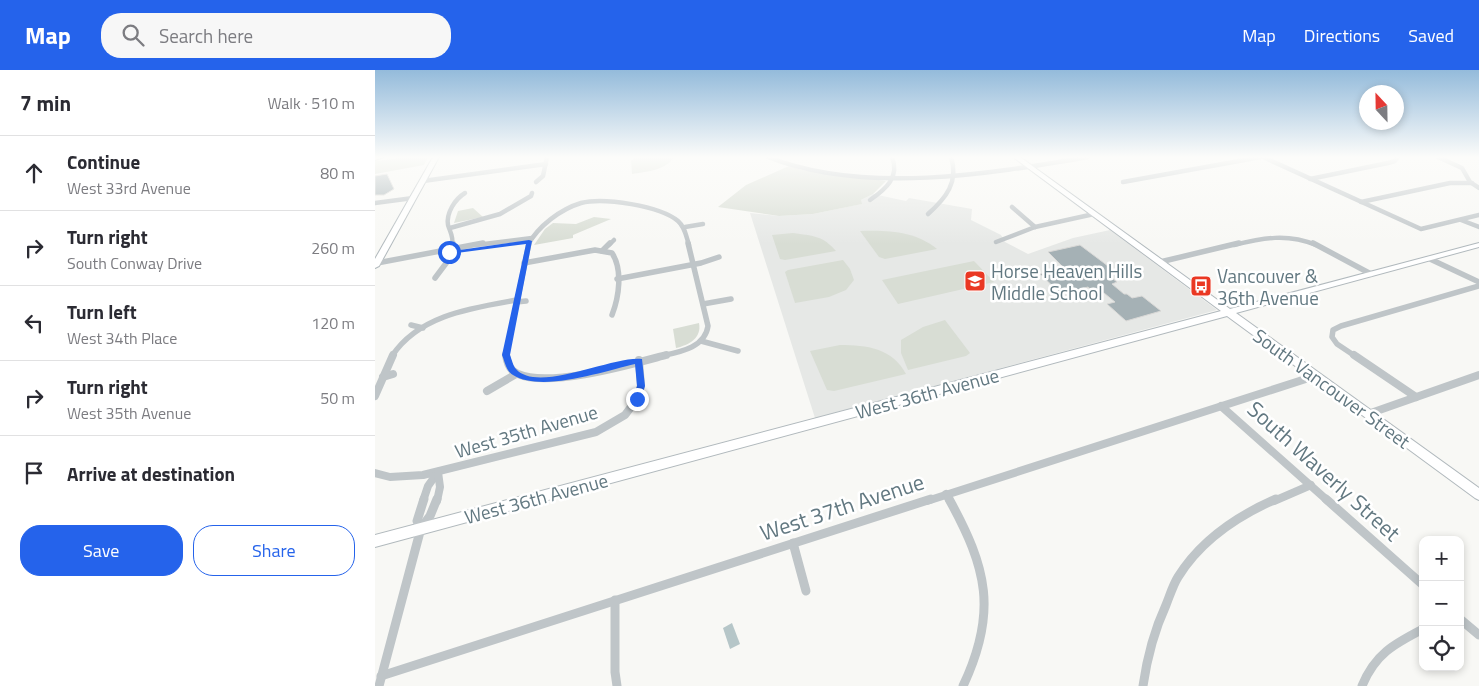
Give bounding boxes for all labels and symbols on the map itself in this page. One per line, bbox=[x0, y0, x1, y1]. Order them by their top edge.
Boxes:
north arrow bbox=[1359, 85, 1404, 130]
route start bbox=[438, 241, 461, 264]
place label: Horse Heaven Hills Middle School bbox=[991, 256, 1142, 307]
place label: Vancouver & 36th Avenue bbox=[1217, 261, 1319, 312]
school or university icon: Horse Heaven Hills Middle School bbox=[963, 269, 987, 293]
bus stop icon: Vancouver & 36th Avenue bbox=[1189, 274, 1213, 298]
street label: South Vancouver Street bbox=[1247, 321, 1417, 455]
street label: West 36th Avenue bbox=[852, 360, 1002, 426]
route end bbox=[626, 388, 649, 411]
street label: South Waverly Street bbox=[1240, 393, 1408, 549]
street label: West 35th Avenue bbox=[451, 397, 601, 465]
street label: West 37th Avenue bbox=[756, 464, 928, 550]
street label: West 36th Avenue bbox=[461, 465, 611, 531]

